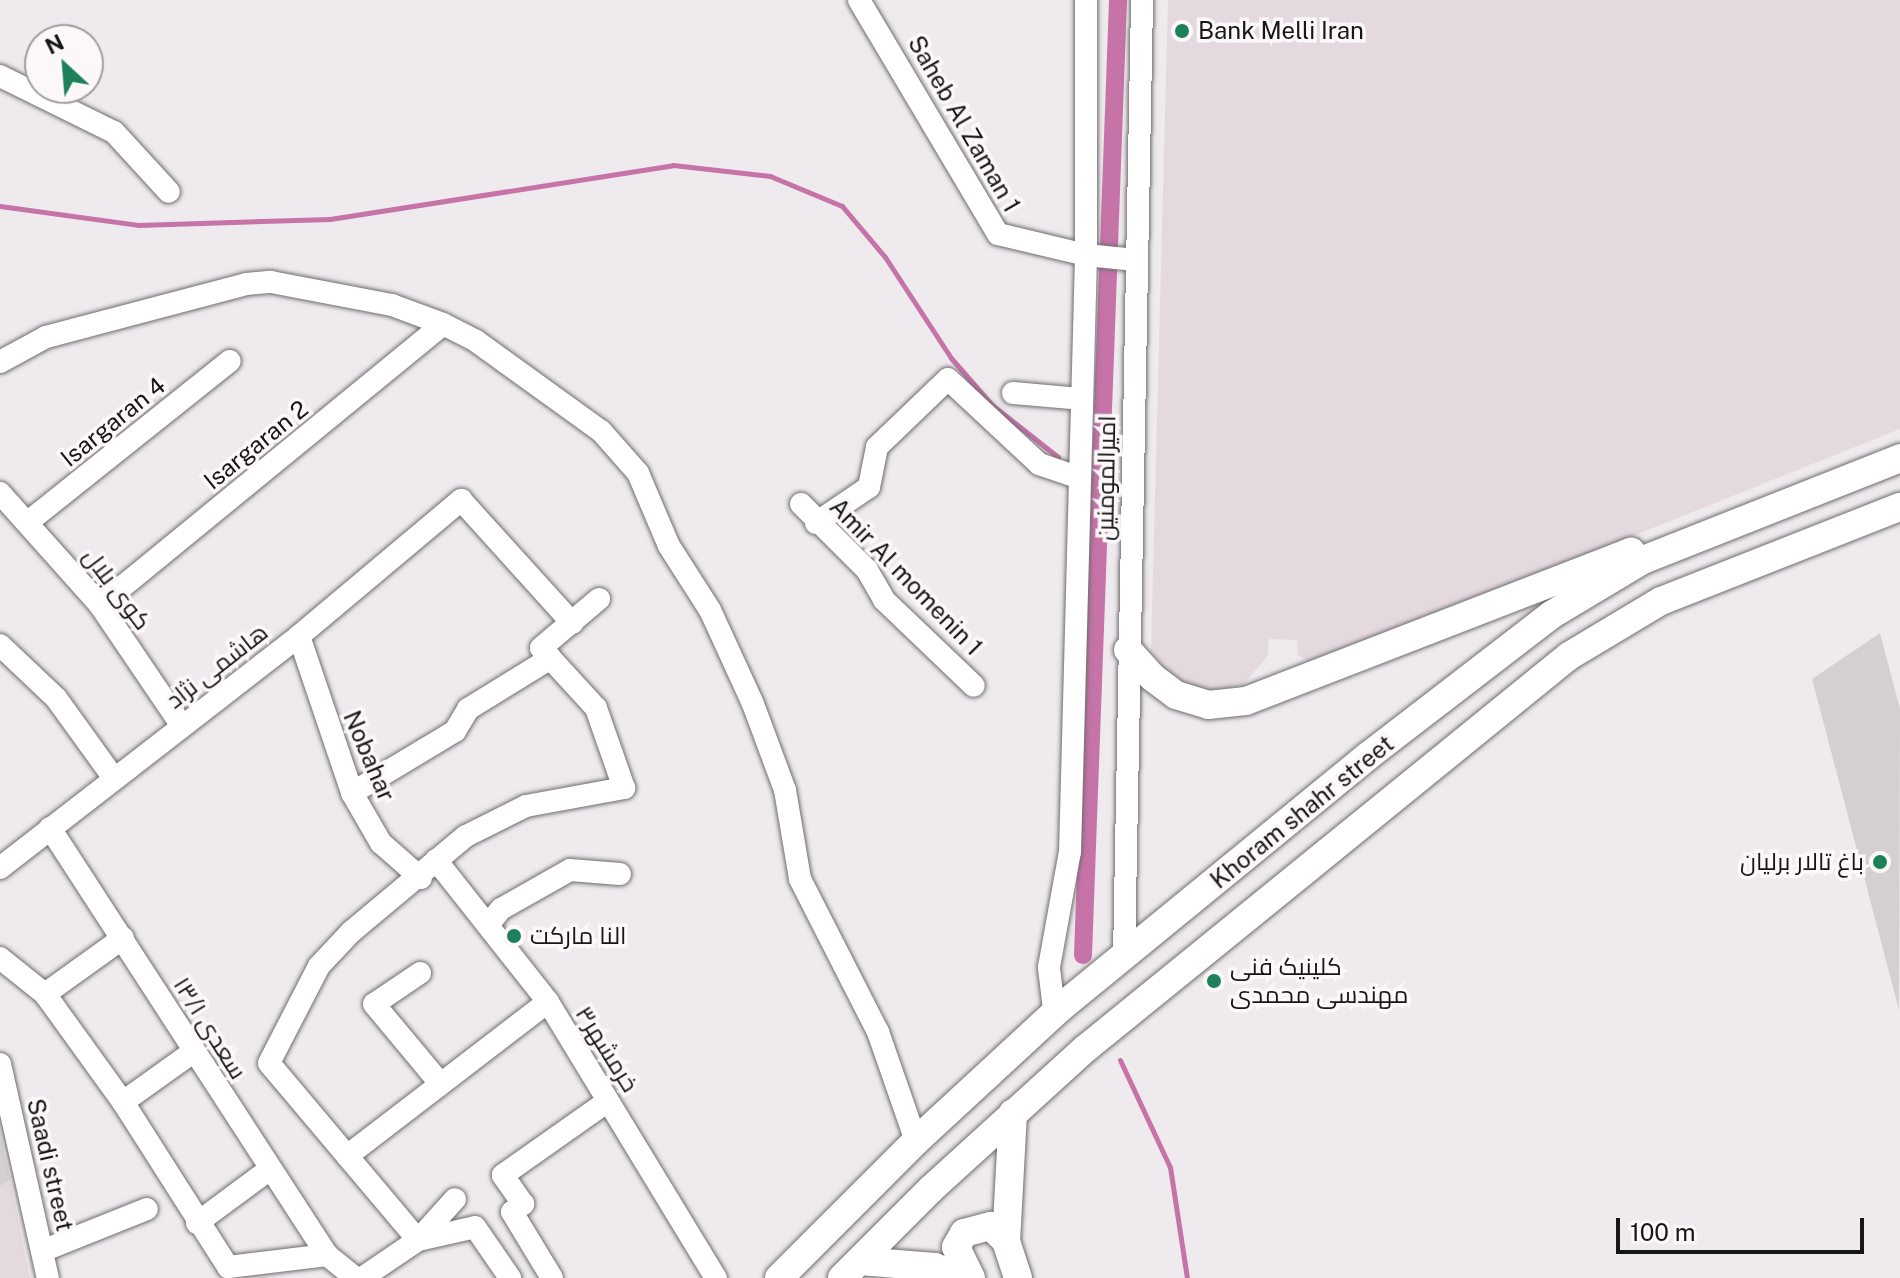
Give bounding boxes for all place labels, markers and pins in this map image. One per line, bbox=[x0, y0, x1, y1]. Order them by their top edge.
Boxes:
place label: Bank Melli Iran bbox=[1198, 17, 1364, 45]
marker: Bank Melli Iran bbox=[1173, 22, 1191, 40]
place label: باغ تالار برلیان bbox=[1740, 848, 1864, 876]
marker: باغ تالار برلیان bbox=[1871, 853, 1889, 871]
place label: النا مارکت bbox=[530, 922, 626, 950]
marker: النا مارکت bbox=[505, 927, 523, 945]
place label: کلینیک فنی مهندسی محمدی bbox=[1230, 953, 1408, 1009]
marker: کلینیک فنی مهندسی محمدی bbox=[1205, 972, 1223, 990]

